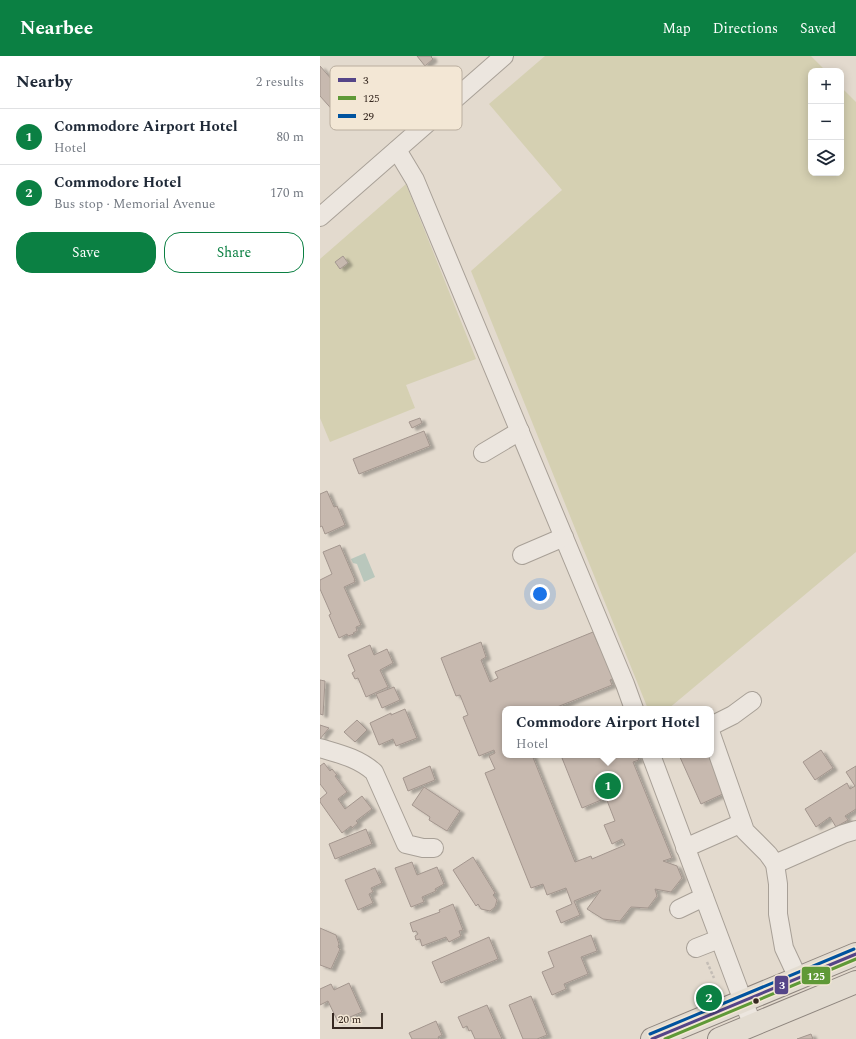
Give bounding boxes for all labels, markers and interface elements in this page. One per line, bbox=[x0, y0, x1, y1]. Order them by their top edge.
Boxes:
text: Nearbee bbox=[20, 14, 93, 43]
text: Map bbox=[663, 18, 691, 39]
text: Directions bbox=[713, 18, 778, 39]
text: Saved bbox=[800, 18, 836, 39]
legend bbox=[330, 66, 462, 130]
map controls bbox=[808, 68, 844, 176]
button: + bbox=[808, 68, 844, 104]
text: Nearby bbox=[16, 69, 72, 95]
text: 2 results bbox=[256, 72, 304, 92]
text: 3 bbox=[363, 72, 369, 89]
text: 125 bbox=[363, 90, 380, 107]
button: − bbox=[808, 104, 844, 140]
text: 29 bbox=[363, 108, 374, 125]
text: Commodore Airport Hotel bbox=[54, 115, 238, 138]
text: 1 bbox=[25, 127, 33, 147]
text: 80 m bbox=[277, 127, 304, 147]
text: Hotel bbox=[54, 138, 86, 158]
button: layers bbox=[808, 140, 844, 176]
text: Commodore Hotel bbox=[54, 171, 182, 194]
text: 2 bbox=[25, 183, 33, 203]
text: 170 m bbox=[270, 183, 304, 203]
text: Bus stop · Memorial Avenue bbox=[54, 194, 215, 214]
button: Save bbox=[16, 232, 156, 273]
button: Share bbox=[164, 232, 304, 273]
your location bbox=[530, 584, 550, 604]
popup bbox=[502, 706, 714, 758]
text: Commodore Airport Hotel bbox=[516, 711, 700, 734]
text: Hotel bbox=[516, 734, 548, 754]
pin: 1 bbox=[595, 771, 621, 801]
line badge: 125 bbox=[801, 966, 831, 985]
text: 125 bbox=[807, 968, 825, 985]
line badge: 3 bbox=[774, 975, 789, 995]
text: 3 bbox=[779, 977, 785, 994]
pin: 2 bbox=[696, 983, 722, 1013]
unlabelled marker bbox=[751, 996, 761, 1006]
scale bar bbox=[332, 1011, 383, 1030]
text: 20 m bbox=[338, 1011, 361, 1028]

